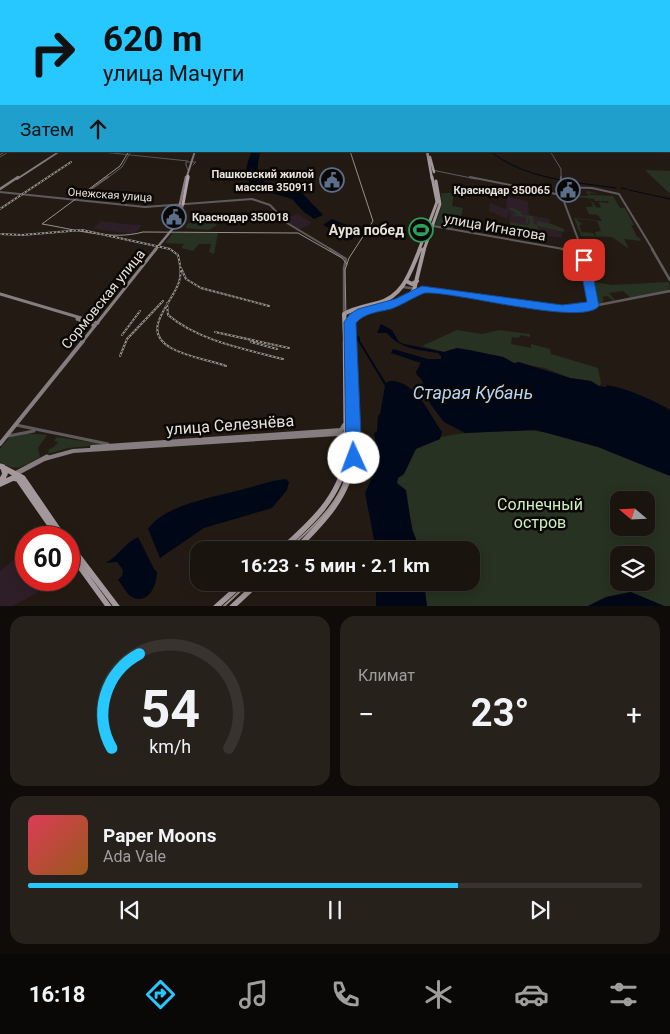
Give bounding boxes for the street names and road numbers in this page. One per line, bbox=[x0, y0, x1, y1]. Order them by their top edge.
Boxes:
street label: Онежская улица bbox=[67, 186, 153, 204]
street label: улица Игнатова bbox=[443, 210, 547, 244]
street label: Сормовская улица bbox=[58, 246, 148, 352]
street label: улица Селезнёва bbox=[165, 411, 295, 439]

